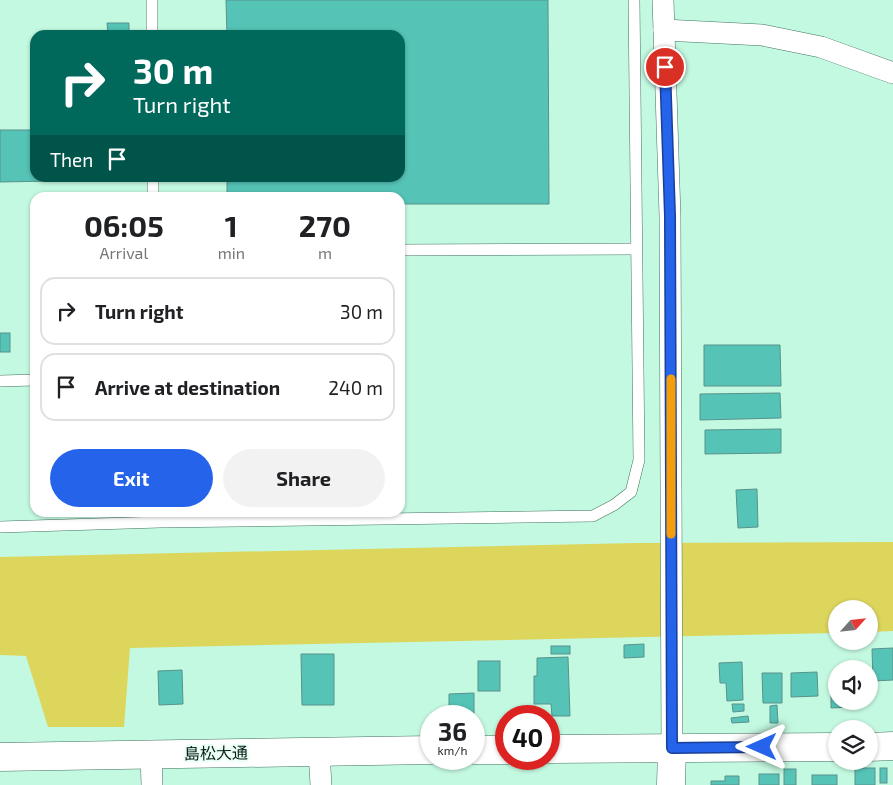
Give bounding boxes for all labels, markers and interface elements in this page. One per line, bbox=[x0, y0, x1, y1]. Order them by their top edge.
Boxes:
pin bbox=[644, 46, 686, 88]
text: 30 m bbox=[133, 49, 213, 91]
icon: right bbox=[50, 50, 115, 115]
icon: arrive bbox=[651, 53, 679, 81]
text: Turn right bbox=[133, 91, 231, 117]
icon: arrive bbox=[103, 145, 131, 173]
text: Then bbox=[50, 148, 93, 171]
text: 06:05 bbox=[84, 207, 164, 243]
text: 1 bbox=[225, 207, 238, 243]
text: 270 bbox=[299, 207, 351, 243]
text: Arrival bbox=[99, 243, 148, 262]
text: min bbox=[218, 243, 245, 262]
text: m bbox=[318, 243, 332, 262]
icon: right bbox=[52, 297, 80, 325]
text: Turn right bbox=[95, 300, 183, 323]
text: 30 m bbox=[340, 300, 383, 323]
icon: arrive bbox=[52, 373, 80, 401]
text: Arrive at destination bbox=[95, 376, 280, 399]
text: 240 m bbox=[328, 376, 383, 399]
button: Exit bbox=[50, 449, 213, 507]
button: Share bbox=[223, 449, 385, 507]
north arrow bbox=[828, 600, 878, 650]
map controls bbox=[828, 600, 878, 770]
button: sound bbox=[828, 660, 878, 710]
speed limit sign: 40 bbox=[495, 705, 560, 770]
text: 36 bbox=[438, 716, 467, 746]
position arrow bbox=[735, 720, 787, 772]
button: layers bbox=[828, 720, 878, 770]
street label: 島松大通 bbox=[184, 742, 248, 763]
text: km/h bbox=[438, 743, 467, 757]

